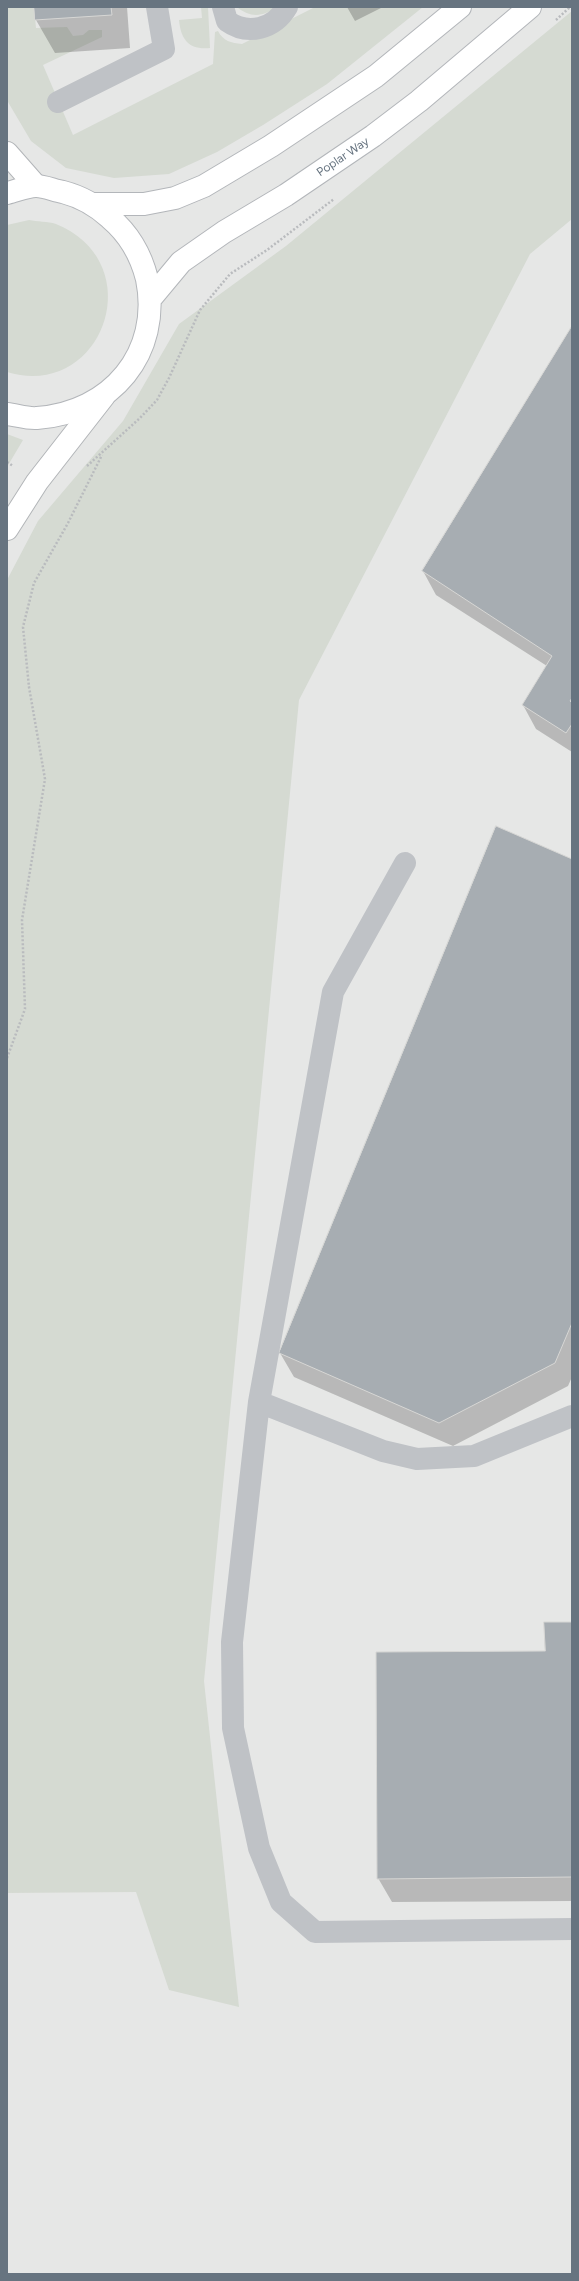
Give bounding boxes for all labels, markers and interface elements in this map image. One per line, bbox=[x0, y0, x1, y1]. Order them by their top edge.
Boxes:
street label: Poplar Way bbox=[314, 134, 372, 180]

